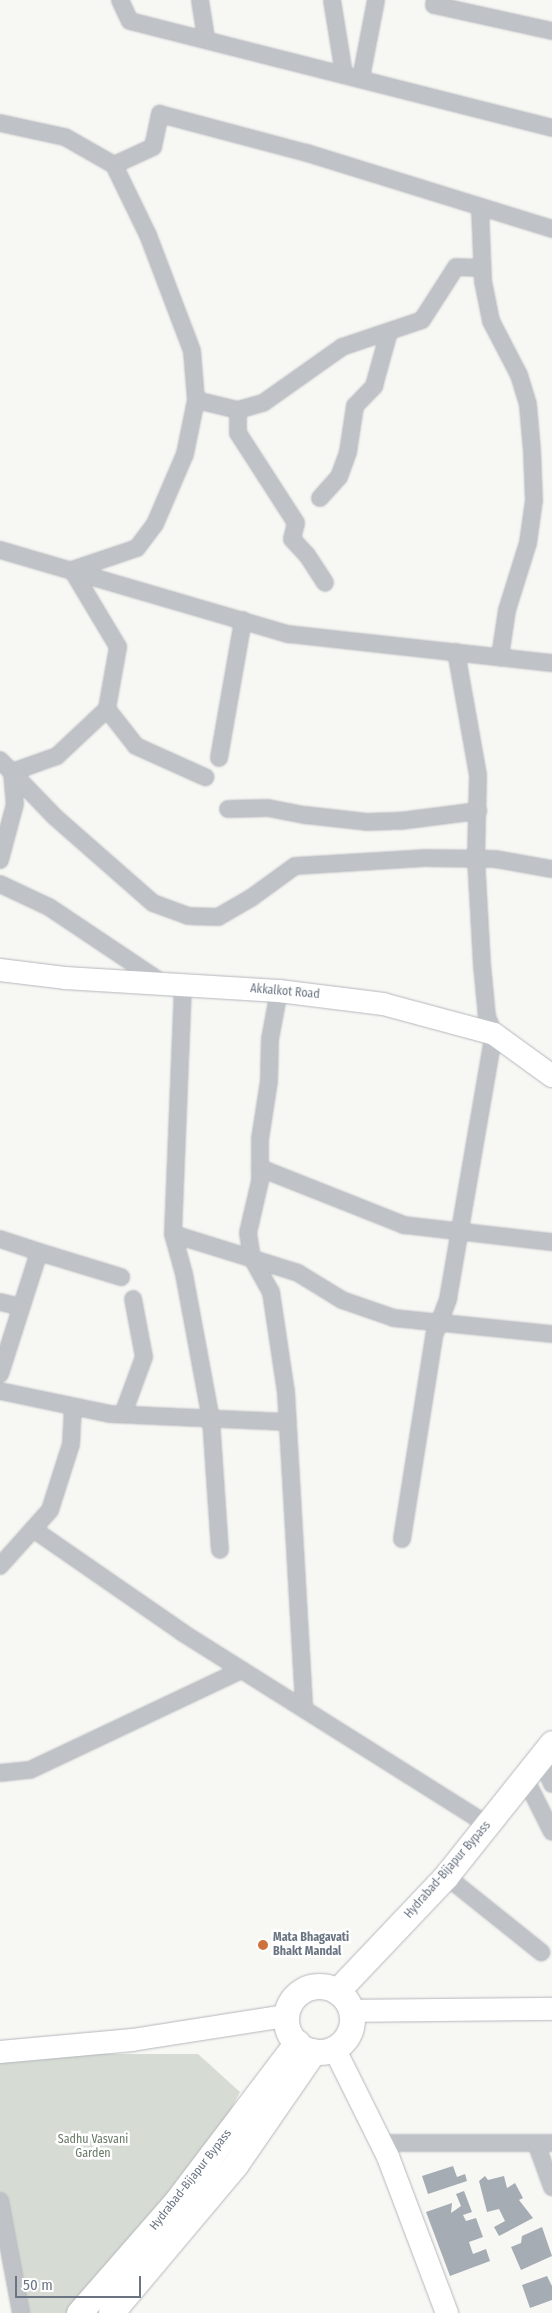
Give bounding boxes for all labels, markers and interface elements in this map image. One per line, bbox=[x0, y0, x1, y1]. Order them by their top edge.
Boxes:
street label: Akkalkot Road bbox=[250, 982, 320, 1002]
street label: Hydrabad-Bijapur Bypass bbox=[402, 1818, 494, 1922]
place label: Mata Bhagavati Bhakt Mandal bbox=[273, 1931, 349, 1959]
marker: Mata Bhagavati Bhakt Mandal bbox=[257, 1939, 269, 1951]
street label: Hydrabad-Bijapur Bypass bbox=[147, 2127, 235, 2233]
park label: Sadhu Vasvani Garden bbox=[58, 2133, 128, 2161]
scale bar bbox=[18, 2266, 144, 2298]
text: 50 m bbox=[23, 2276, 53, 2294]

